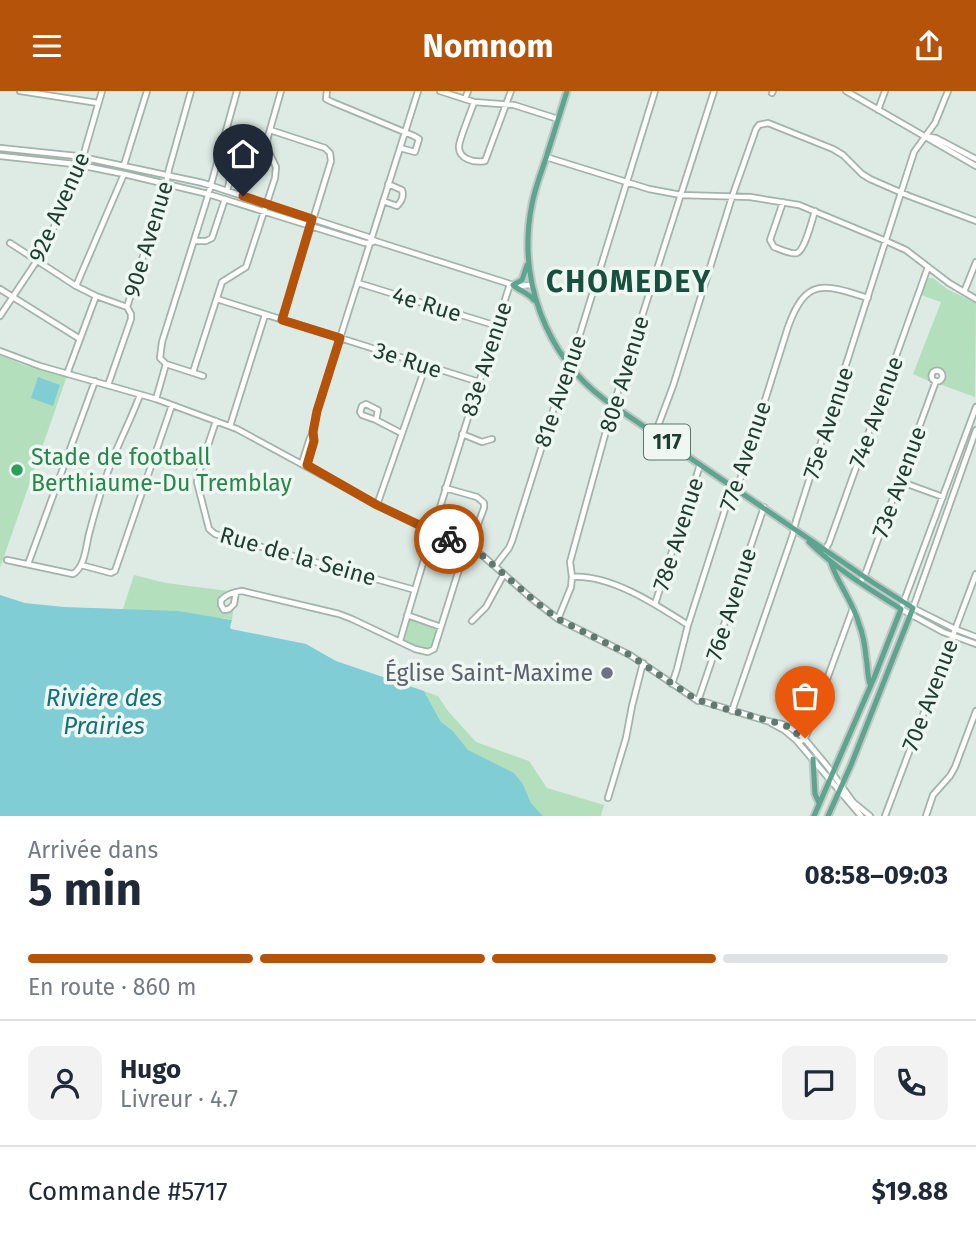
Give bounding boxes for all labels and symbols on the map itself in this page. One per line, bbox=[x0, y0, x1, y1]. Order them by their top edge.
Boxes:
pin bbox=[213, 124, 273, 196]
street label: 92e Avenue bbox=[22, 148, 96, 266]
street label: 90e Avenue bbox=[117, 178, 179, 300]
district label: CHOMEDEY bbox=[546, 264, 712, 300]
street label: 4e Rue bbox=[389, 280, 465, 328]
street label: 83e Avenue bbox=[454, 298, 518, 420]
street label: 80e Avenue bbox=[593, 312, 655, 436]
street label: 81e Avenue bbox=[528, 331, 592, 451]
street label: 3e Rue bbox=[370, 336, 446, 384]
street label: 74e Avenue bbox=[843, 352, 909, 472]
street label: 75e Avenue bbox=[797, 363, 859, 483]
street label: 77e Avenue bbox=[713, 397, 777, 515]
street label: 73e Avenue bbox=[866, 423, 932, 541]
road number: 117 bbox=[644, 425, 690, 459]
place label: Stade de football Berthiaume-Du Tremblay bbox=[31, 443, 292, 497]
marker: Stade de football Berthiaume-Du Tremblay bbox=[9, 462, 25, 478]
street label: 78e Avenue bbox=[647, 474, 709, 594]
courier bbox=[414, 504, 484, 574]
street label: Rue de la Seine bbox=[217, 520, 379, 592]
street label: 76e Avenue bbox=[700, 544, 762, 664]
street label: 70e Avenue bbox=[896, 635, 964, 755]
place label: Église Saint-Maxime bbox=[385, 658, 593, 687]
marker: Église Saint-Maxime bbox=[599, 665, 615, 681]
pin bbox=[775, 666, 835, 738]
water label: Rivière des Prairies bbox=[46, 684, 162, 740]

